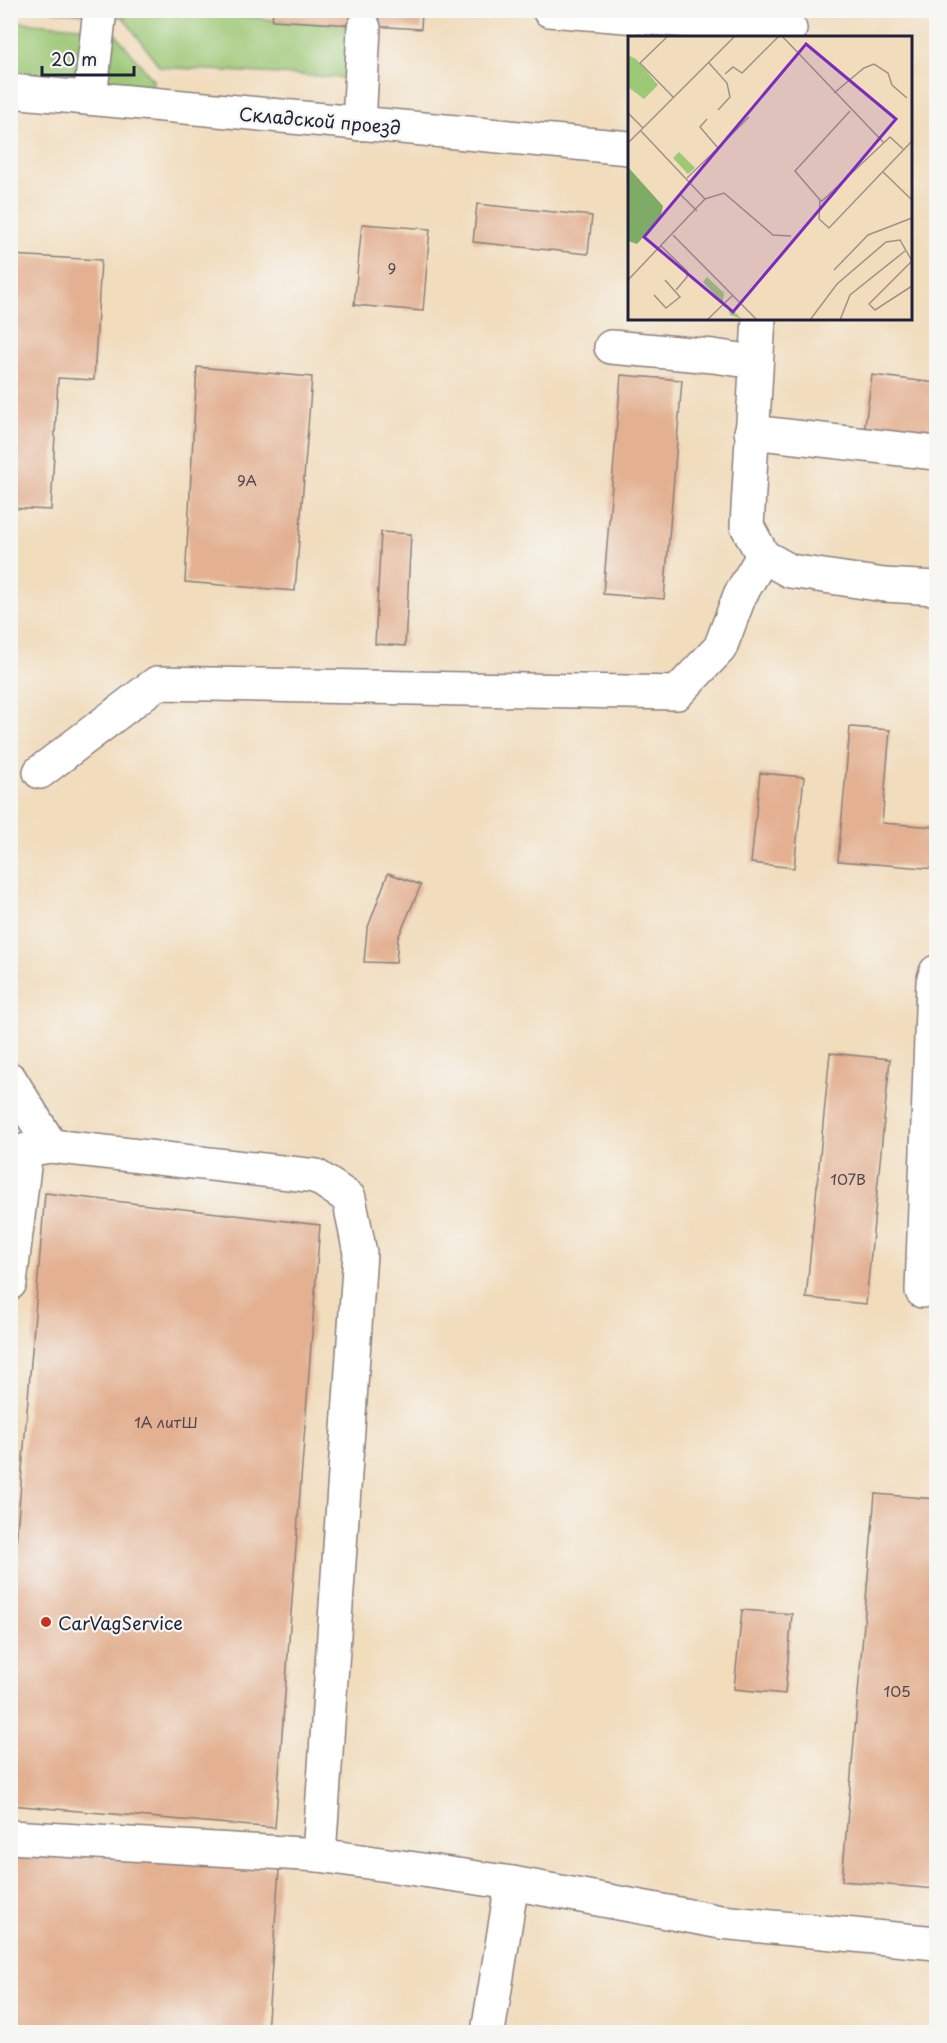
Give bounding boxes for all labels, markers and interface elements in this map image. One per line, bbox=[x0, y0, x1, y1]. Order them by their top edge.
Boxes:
inset map bbox=[628, 36, 911, 320]
scale bar bbox=[42, 39, 134, 77]
text: 20 m bbox=[51, 45, 97, 72]
street label: Складской проезд bbox=[238, 99, 402, 141]
house number: 9 bbox=[388, 256, 396, 279]
house number: 9А bbox=[237, 468, 257, 491]
house number: 107В bbox=[830, 1167, 866, 1190]
house number: 1А литШ bbox=[134, 1410, 198, 1433]
place label: CarVagService bbox=[58, 1609, 183, 1636]
marker: CarVagService bbox=[39, 1615, 53, 1629]
house number: 105 bbox=[883, 1679, 911, 1702]

